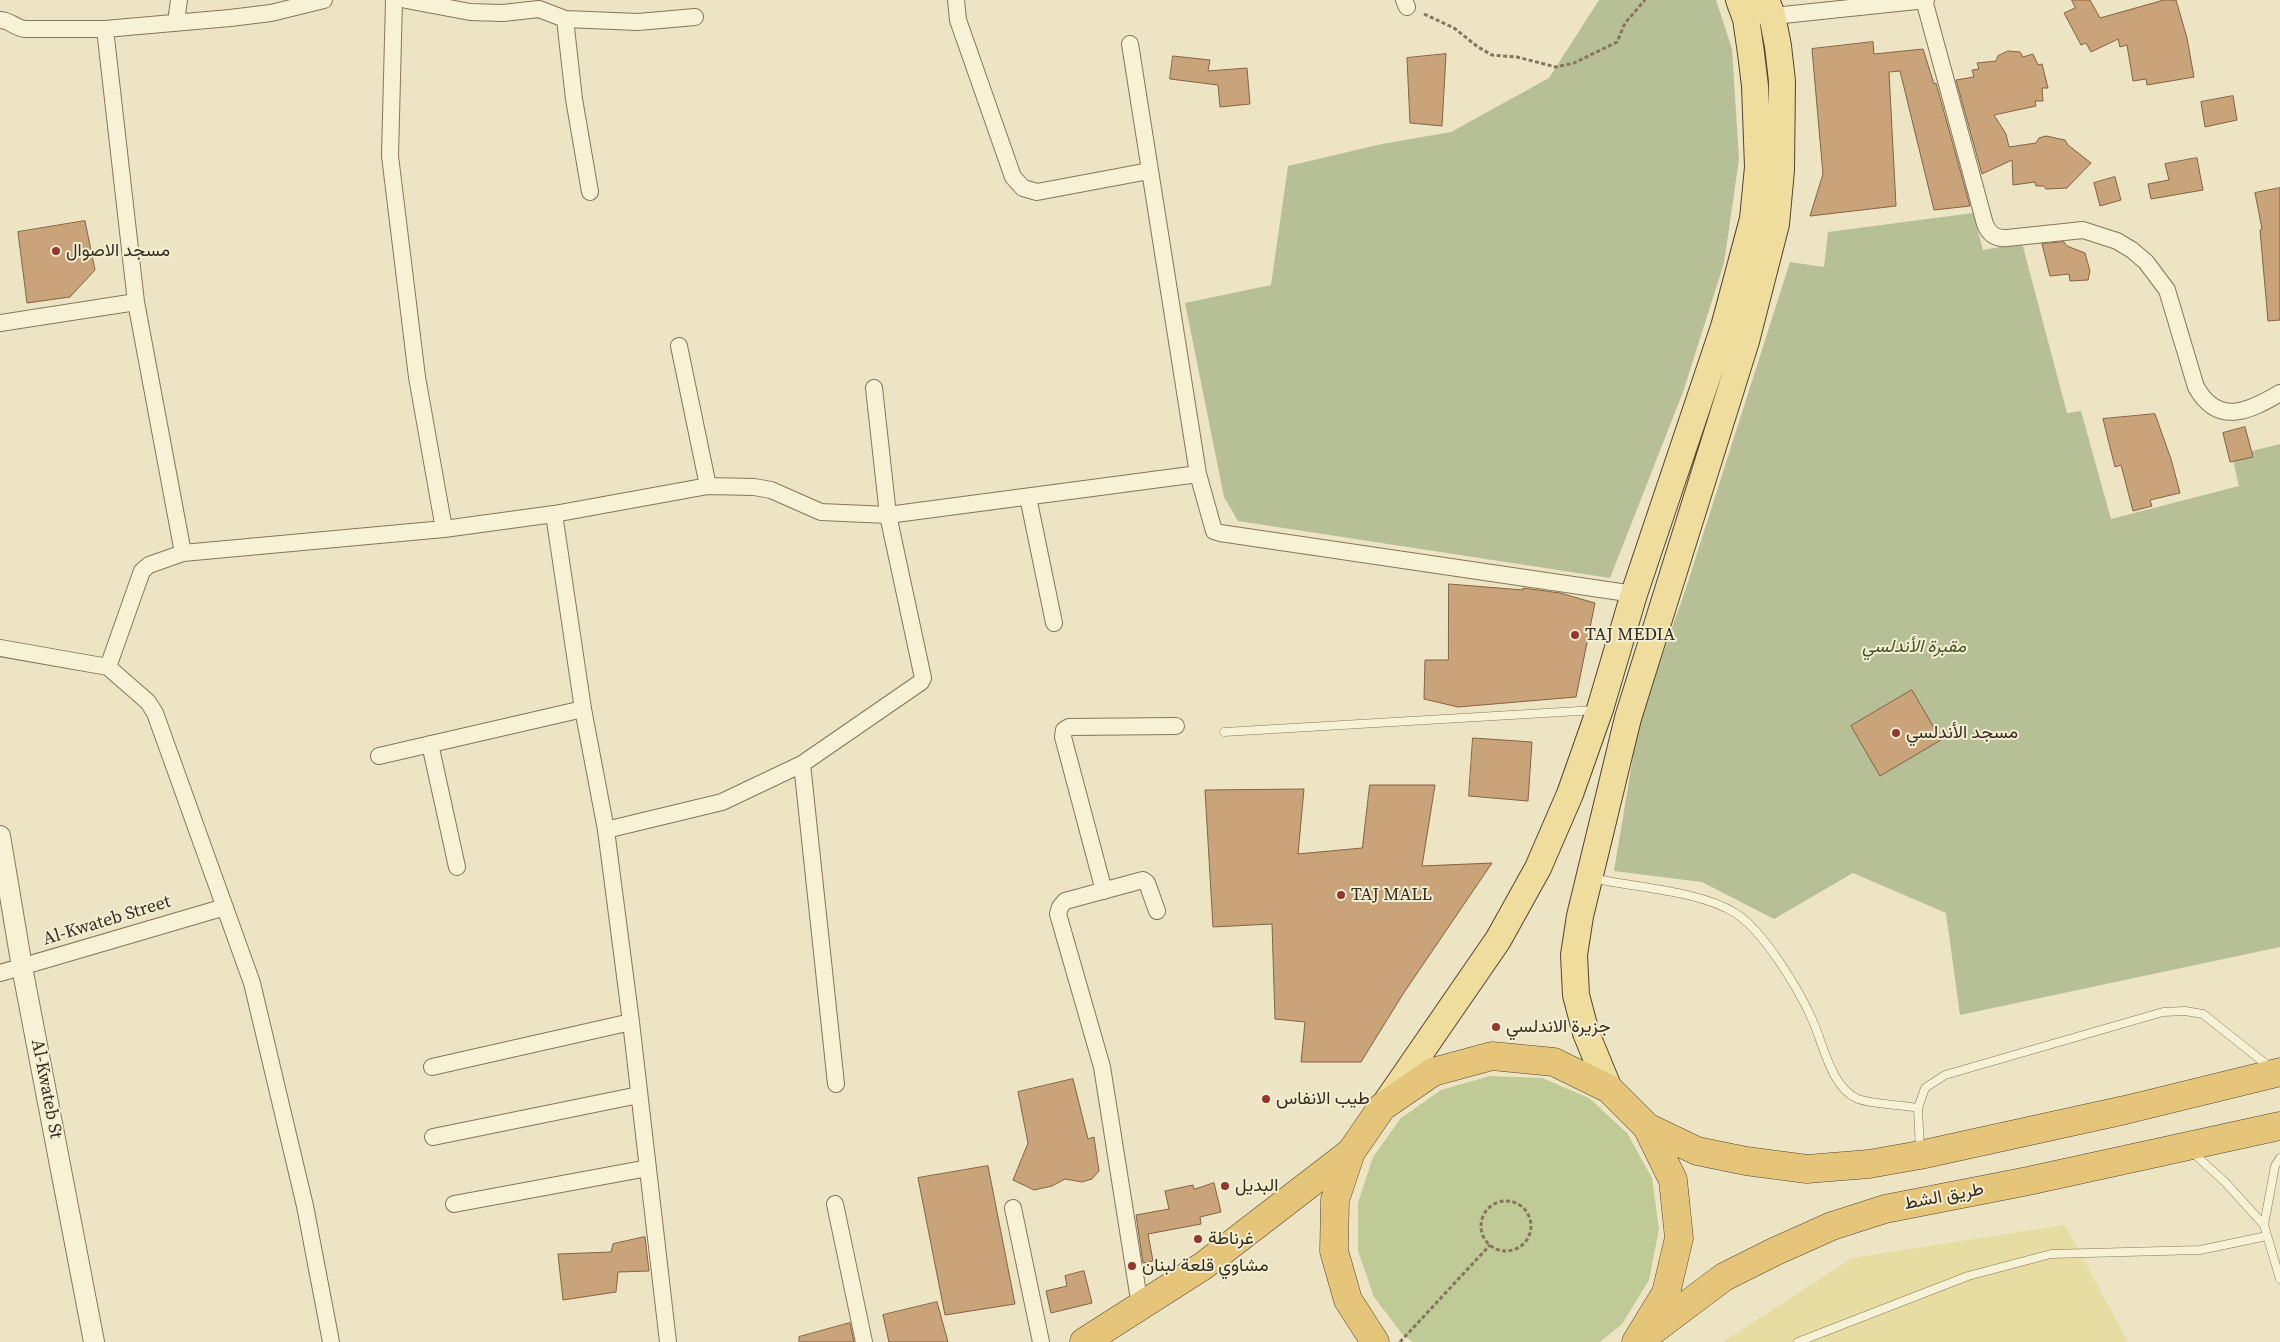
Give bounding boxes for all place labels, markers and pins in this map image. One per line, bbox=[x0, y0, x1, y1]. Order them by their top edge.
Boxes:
place label: مسجد الاصوال bbox=[66, 240, 170, 262]
marker: مسجد الاصوال bbox=[50, 245, 62, 257]
place label: TAJ MEDIA bbox=[1585, 624, 1675, 646]
marker: TAJ MEDIA bbox=[1569, 629, 1581, 641]
place label: مسجد الأندلسي bbox=[1906, 722, 2018, 744]
marker: مسجد الأندلسي bbox=[1890, 727, 1902, 739]
place label: TAJ MALL bbox=[1351, 884, 1432, 906]
marker: TAJ MALL bbox=[1335, 889, 1347, 901]
place label: جزيرة الاندلسي bbox=[1506, 1016, 1611, 1038]
marker: جزيرة الاندلسي bbox=[1490, 1021, 1502, 1033]
place label: طيب الانفاس bbox=[1276, 1088, 1370, 1110]
marker: طيب الانفاس bbox=[1260, 1093, 1272, 1105]
place label: البديل bbox=[1235, 1175, 1278, 1197]
marker: البديل bbox=[1219, 1180, 1231, 1192]
place label: غرناطة bbox=[1208, 1228, 1254, 1250]
marker: غرناطة bbox=[1192, 1233, 1204, 1245]
place label: مشاوي قلعة لبنان bbox=[1142, 1255, 1269, 1277]
marker: مشاوي قلعة لبنان bbox=[1126, 1260, 1138, 1272]

